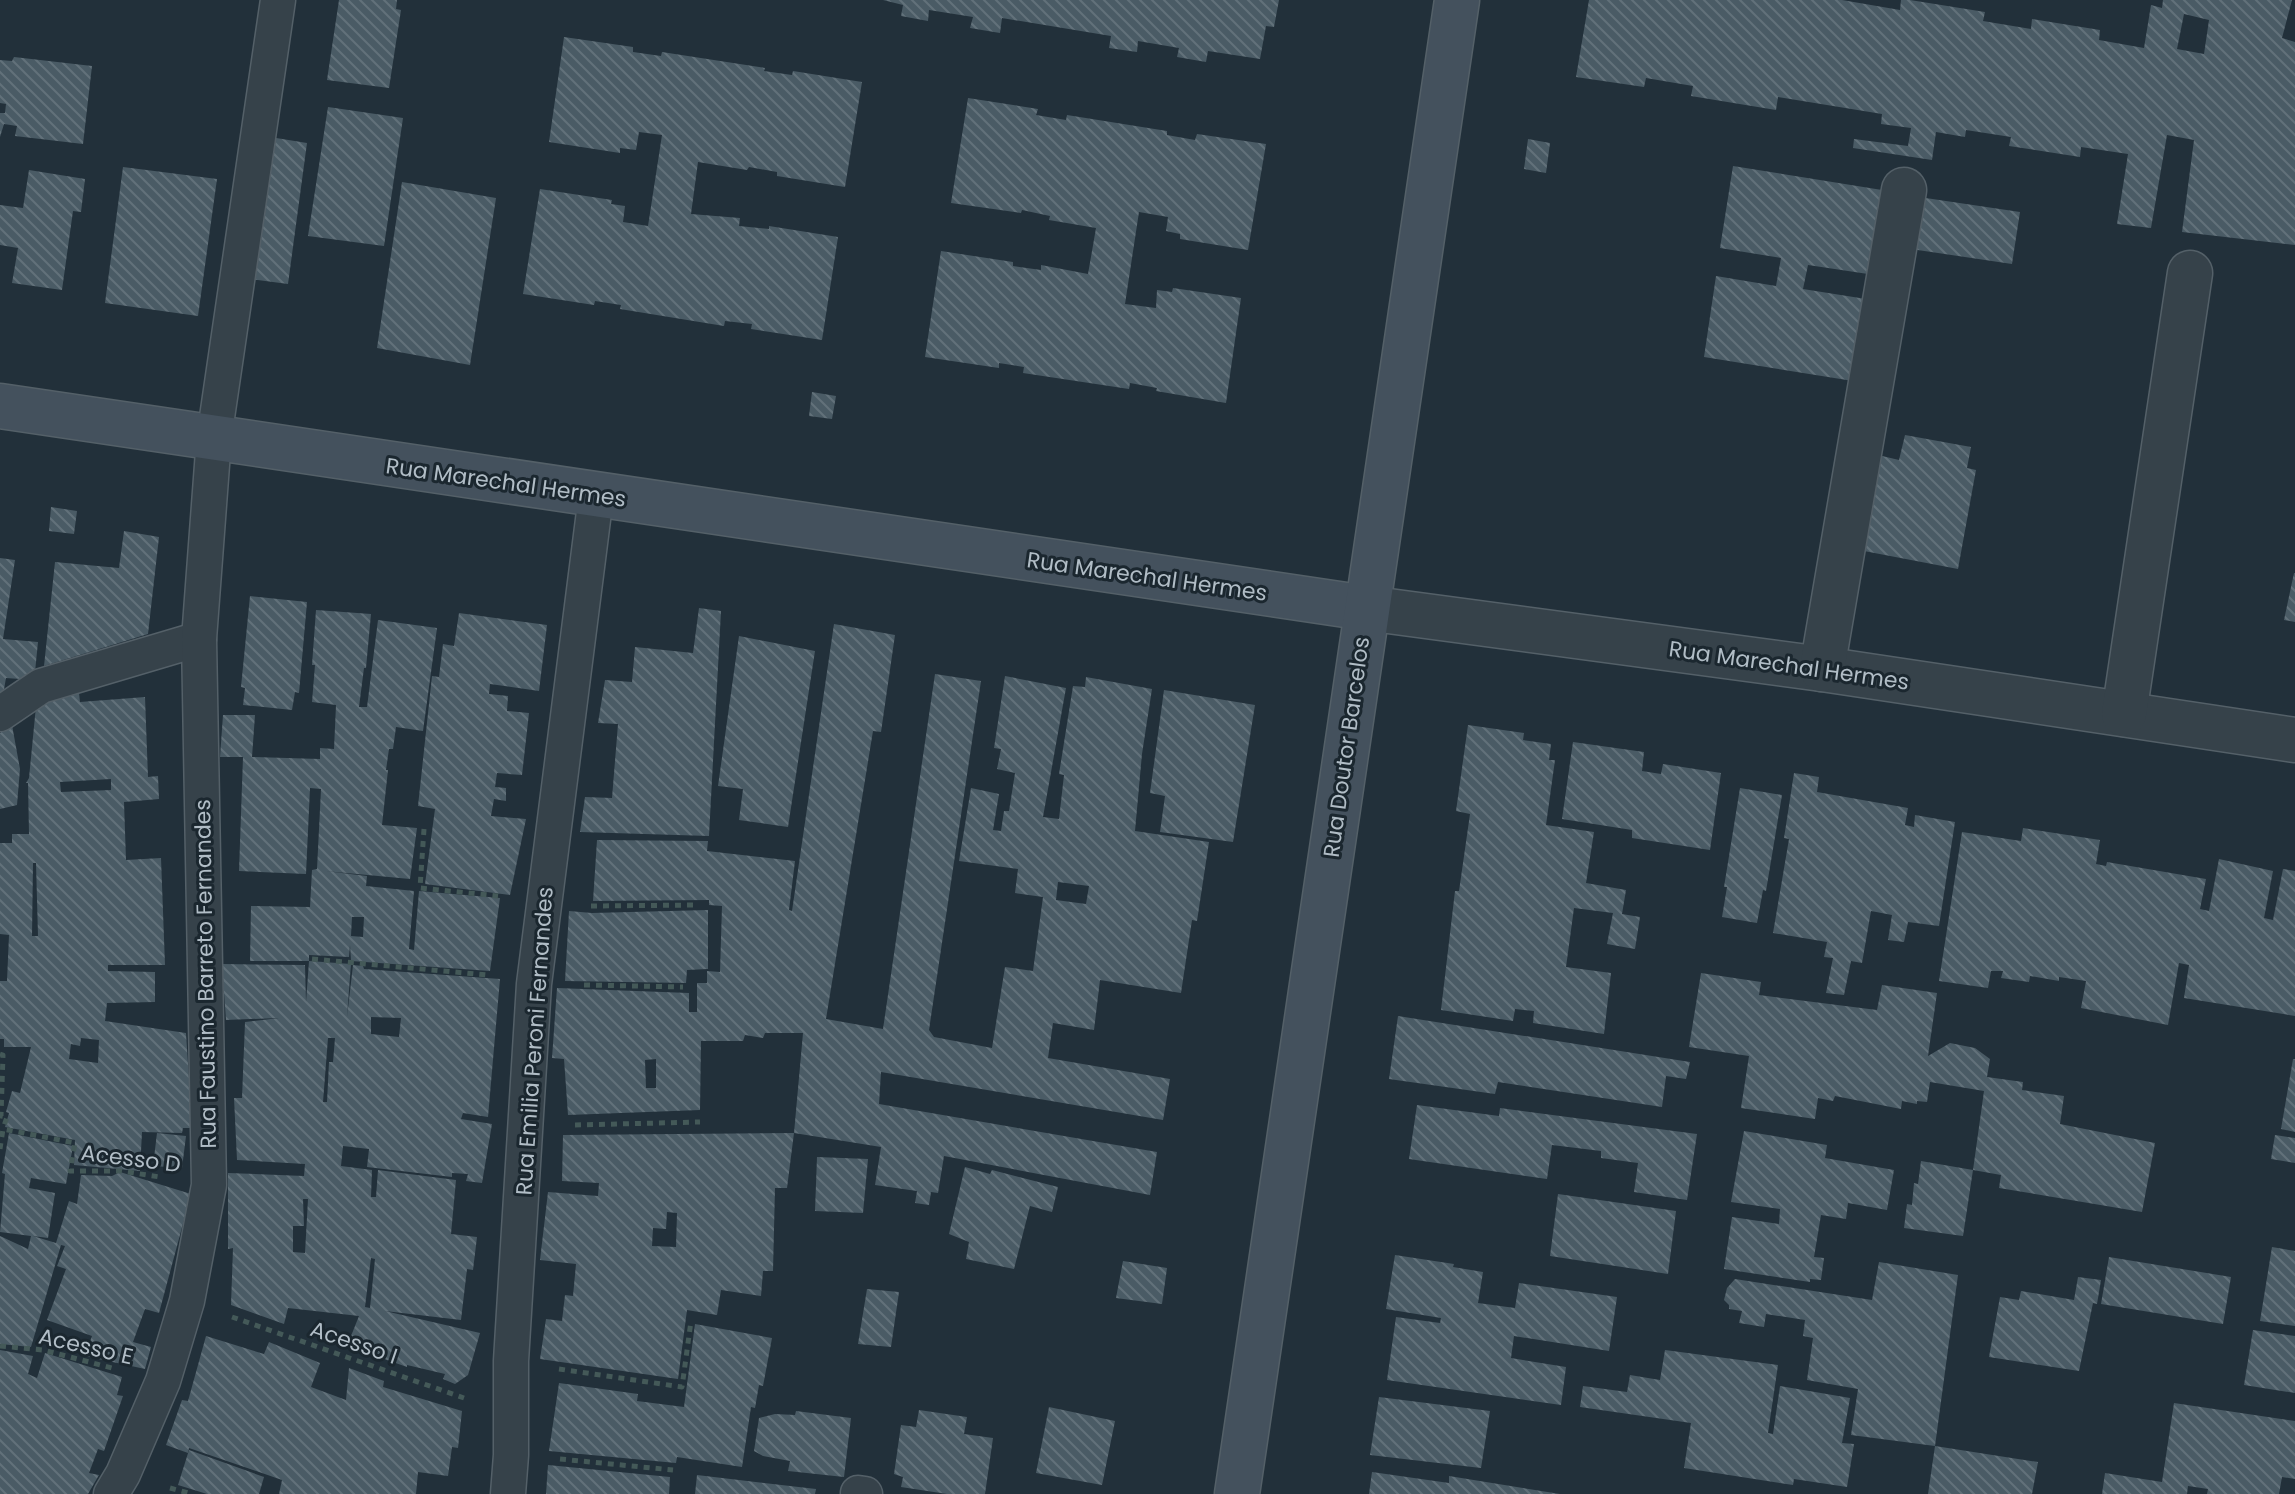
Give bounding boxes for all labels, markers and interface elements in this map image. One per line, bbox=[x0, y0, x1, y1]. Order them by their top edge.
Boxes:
street label: Rua Marechal Hermes bbox=[384, 450, 628, 515]
street label: Rua Marechal Hermes bbox=[1025, 544, 1269, 609]
street label: Rua Marechal Hermes bbox=[1667, 633, 1911, 698]
street label: Rua Doutor Barcelos bbox=[1316, 635, 1377, 859]
street label: Rua Faustino Barreto Fernandes bbox=[187, 799, 224, 1149]
street label: Rua Emilia Peroni Fernandes bbox=[508, 886, 561, 1196]
street label: Acesso D bbox=[79, 1137, 183, 1180]
street label: Acesso I bbox=[306, 1313, 402, 1372]
street label: Acesso E bbox=[36, 1321, 136, 1372]

